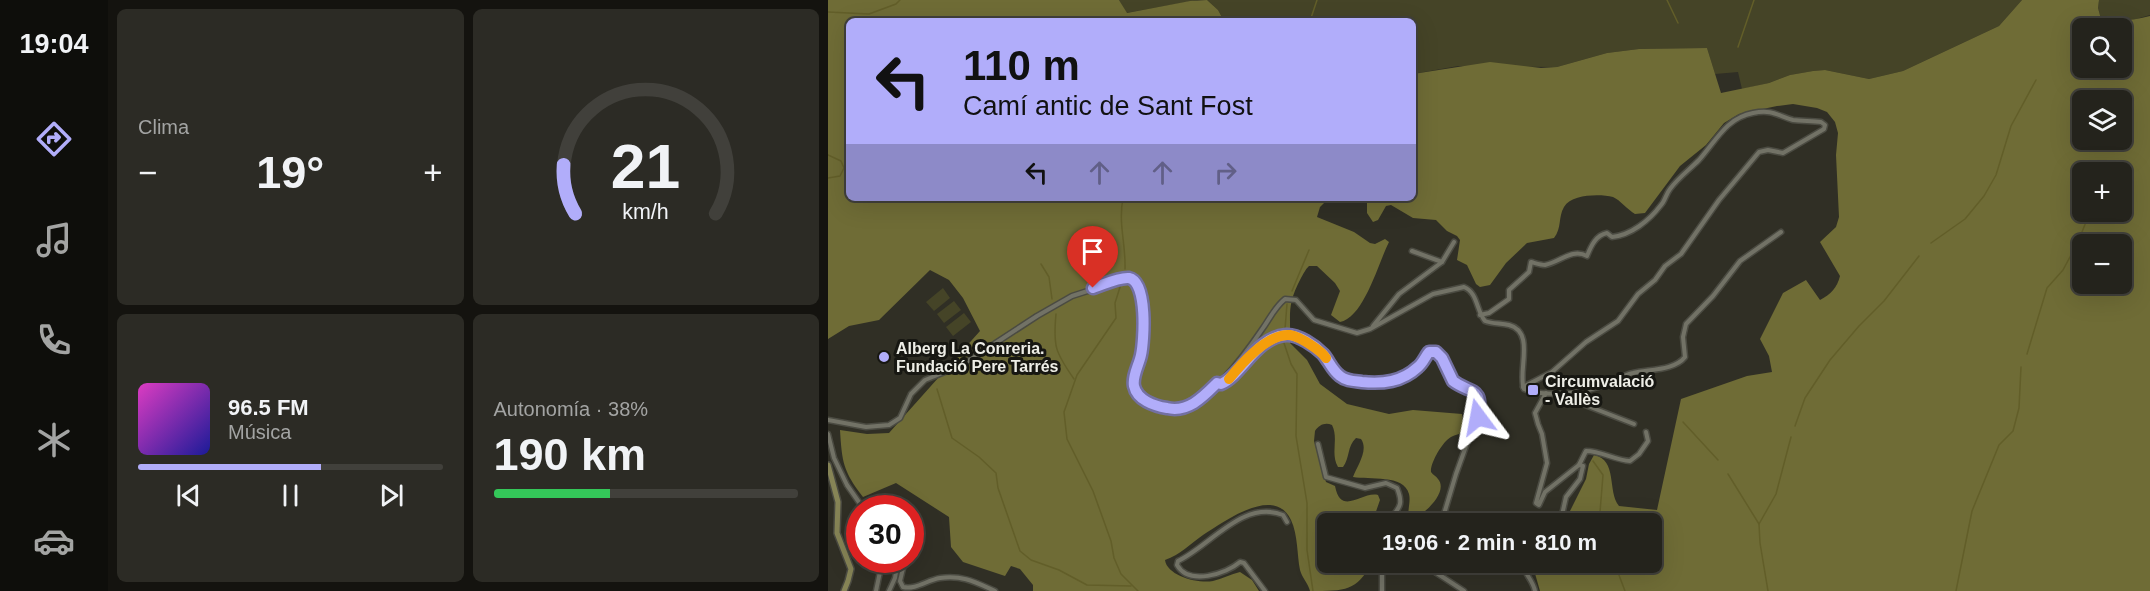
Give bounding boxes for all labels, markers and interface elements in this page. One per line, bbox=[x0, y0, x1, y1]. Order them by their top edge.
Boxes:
map controls bbox=[2072, 18, 2132, 294]
button: search bbox=[2072, 18, 2132, 78]
text: 19:04 bbox=[19, 29, 89, 59]
icon: left bbox=[864, 42, 942, 120]
text: 110 m bbox=[963, 42, 1080, 89]
button: layers bbox=[2072, 90, 2132, 150]
text: Camí antic de Sant Fost bbox=[963, 91, 1253, 121]
text: Clima bbox=[138, 116, 189, 138]
icon: directions bbox=[33, 118, 75, 160]
text: 21 bbox=[611, 132, 680, 201]
text: 19° bbox=[256, 147, 324, 198]
text: − bbox=[138, 154, 157, 191]
text: + bbox=[423, 154, 443, 191]
icon: left bbox=[1020, 156, 1053, 189]
icon: ahead bbox=[1083, 156, 1116, 189]
icon: ahead bbox=[1146, 156, 1179, 189]
icon: right bbox=[1209, 156, 1242, 189]
button: + bbox=[2072, 162, 2132, 222]
text: km/h bbox=[623, 200, 669, 224]
icon: music bbox=[33, 219, 75, 261]
pin bbox=[1067, 226, 1118, 288]
button: − bbox=[2072, 234, 2132, 294]
icon: arrive bbox=[1076, 235, 1109, 268]
icon: phone bbox=[33, 319, 75, 361]
place label: Alberg La Conreria. Fundació Pere Tarrés bbox=[896, 340, 1059, 375]
marker: Alberg La Conreria. Fundació Pere Tarrés bbox=[877, 350, 891, 364]
place label: Circumvalació - Vallès bbox=[1545, 373, 1655, 408]
marker: Circumvalació - Vallès bbox=[1526, 383, 1540, 397]
position arrow bbox=[1446, 385, 1510, 449]
text: 96.5 FM bbox=[228, 395, 309, 420]
text: Autonomía · 38% bbox=[494, 398, 648, 420]
icon: climate bbox=[33, 419, 75, 461]
text: Música bbox=[228, 421, 291, 443]
text: 190 km bbox=[494, 429, 646, 480]
icon: previous bbox=[172, 479, 205, 512]
icon: pause bbox=[274, 479, 307, 512]
icon: next bbox=[375, 479, 408, 512]
speed limit sign: 30 bbox=[846, 495, 924, 573]
icon: car bbox=[33, 520, 75, 562]
text: 19:06 · 2 min · 810 m bbox=[1382, 530, 1597, 555]

